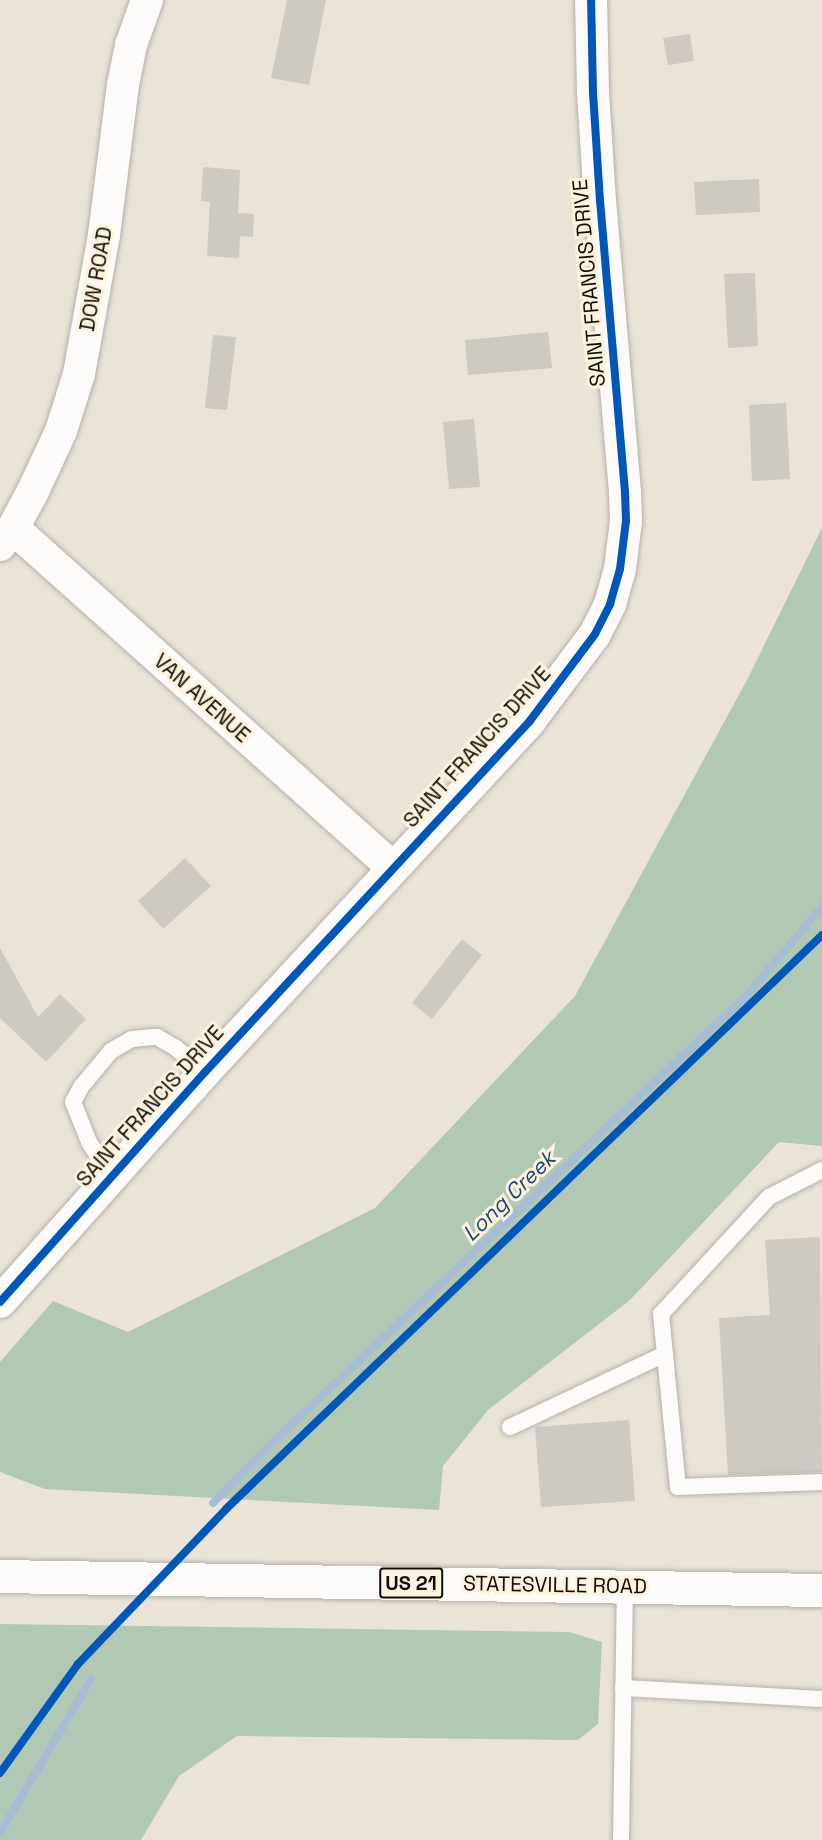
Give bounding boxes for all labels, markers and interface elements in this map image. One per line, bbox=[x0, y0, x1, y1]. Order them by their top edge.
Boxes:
street label: SAINT FRANCIS DRIVE bbox=[567, 178, 611, 388]
street label: DOW ROAD bbox=[74, 225, 118, 333]
street label: VAN AVENUE bbox=[149, 648, 255, 748]
street label: SAINT FRANCIS DRIVE bbox=[398, 661, 556, 833]
street label: SAINT FRANCIS DRIVE bbox=[71, 1020, 229, 1192]
water label: Long Creek bbox=[457, 1145, 561, 1247]
road number: US 21 bbox=[378, 1566, 444, 1600]
street label: STATESVILLE ROAD bbox=[463, 1571, 647, 1599]

